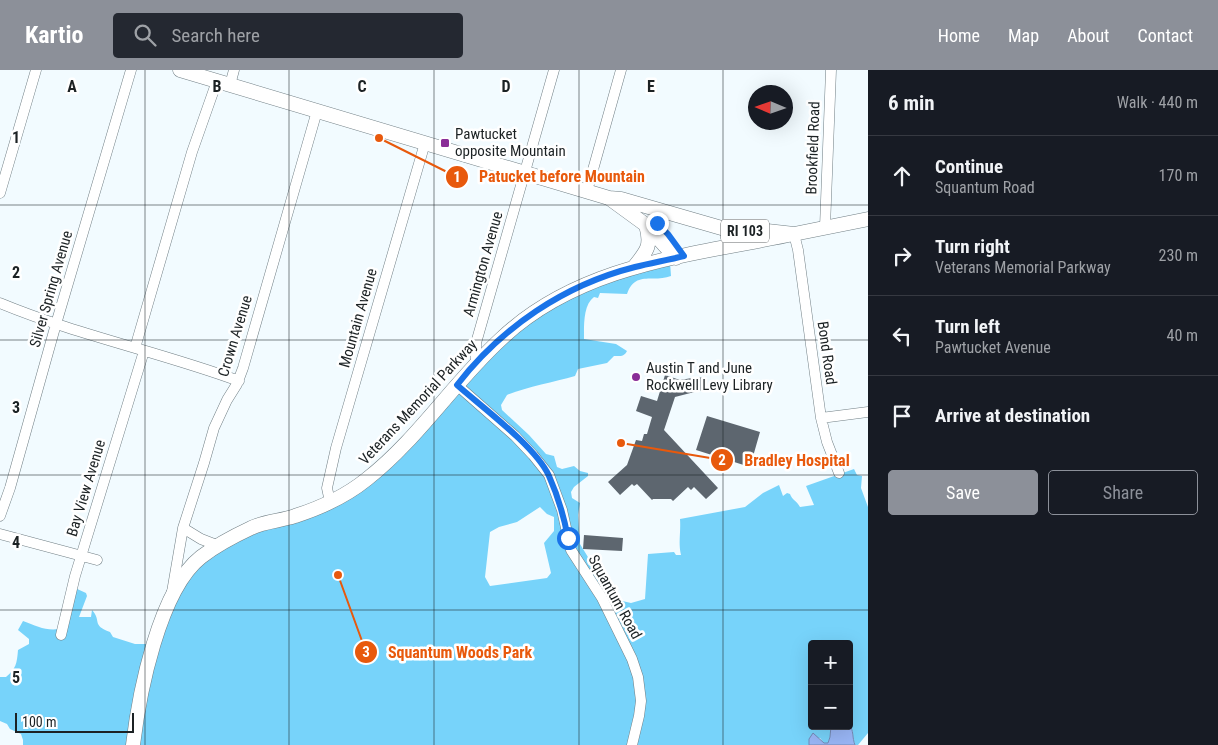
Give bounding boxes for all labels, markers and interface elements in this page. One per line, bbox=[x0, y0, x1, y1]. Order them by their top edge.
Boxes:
search box bbox=[113, 13, 463, 58]
text: Kartio bbox=[25, 21, 83, 49]
icon: search bbox=[131, 21, 159, 49]
text: Search here bbox=[171, 24, 260, 47]
text: Home bbox=[938, 25, 980, 46]
text: Map bbox=[1008, 25, 1039, 46]
text: About bbox=[1067, 25, 1109, 46]
text: Contact bbox=[1137, 25, 1193, 46]
text: A bbox=[67, 77, 77, 96]
text: B bbox=[213, 77, 222, 96]
text: C bbox=[357, 77, 367, 96]
text: D bbox=[501, 77, 511, 96]
text: E bbox=[647, 77, 655, 96]
north arrow bbox=[748, 85, 793, 130]
text: 6 min bbox=[888, 91, 935, 115]
text: Walk · 440 m bbox=[1117, 93, 1198, 112]
street label: Brookfield Road bbox=[802, 101, 824, 195]
place label: Pawtucket opposite Mountain bbox=[455, 125, 566, 160]
text: 1 bbox=[12, 128, 20, 147]
marker: Pawtucket opposite Mountain bbox=[439, 137, 451, 149]
text: Continue bbox=[935, 155, 1003, 178]
callout: Patucket before Mountain bbox=[444, 161, 655, 192]
icon: ahead bbox=[888, 162, 916, 190]
text: 170 m bbox=[1159, 166, 1198, 185]
text: Patucket before Mountain bbox=[479, 167, 645, 186]
text: 1 bbox=[453, 168, 461, 186]
text: Squantum Road bbox=[935, 178, 1035, 197]
street label: Armington Avenue bbox=[459, 209, 507, 319]
route end bbox=[646, 212, 669, 235]
road number: RI 103 bbox=[721, 220, 769, 242]
street label: Silver Spring Avenue bbox=[26, 229, 76, 349]
text: Turn right bbox=[935, 235, 1010, 258]
icon: right bbox=[888, 242, 916, 270]
text: 230 m bbox=[1159, 246, 1198, 265]
text: Veterans Memorial Parkway bbox=[935, 258, 1111, 277]
text: 2 bbox=[12, 263, 20, 282]
street label: Mountain Avenue bbox=[335, 266, 381, 370]
street label: Crown Avenue bbox=[214, 293, 256, 379]
text: Turn left bbox=[935, 315, 1000, 338]
street label: Bond Road bbox=[814, 320, 840, 386]
icon: left bbox=[888, 322, 916, 350]
text: 40 m bbox=[1166, 326, 1198, 345]
street label: Veterans Memorial Parkway bbox=[355, 336, 481, 468]
text: Pawtucket Avenue bbox=[935, 338, 1051, 357]
place label: Austin T and June Rockwell Levy Library bbox=[646, 359, 773, 394]
marker: Austin T and June Rockwell Levy Library bbox=[630, 371, 642, 383]
text: 3 bbox=[12, 398, 20, 417]
icon: arrive bbox=[888, 402, 916, 430]
text: Arrive at destination bbox=[935, 404, 1090, 427]
street label: Bay View Avenue bbox=[63, 437, 109, 539]
callout: Bradley Hospital bbox=[710, 445, 860, 476]
text: 2 bbox=[718, 451, 726, 469]
text: Bradley Hospital bbox=[744, 451, 850, 470]
button: Save bbox=[888, 470, 1038, 515]
button: Share bbox=[1048, 470, 1198, 515]
route start bbox=[557, 527, 580, 550]
text: 4 bbox=[12, 533, 20, 552]
street label: Squantum Road bbox=[584, 552, 646, 642]
callout: Squantum Woods Park bbox=[353, 637, 542, 668]
map controls bbox=[808, 640, 853, 730]
button: + bbox=[808, 640, 853, 685]
text: 3 bbox=[362, 643, 370, 661]
text: Squantum Woods Park bbox=[388, 643, 532, 662]
text: 5 bbox=[12, 668, 20, 687]
button: − bbox=[808, 685, 853, 730]
scale bar bbox=[15, 710, 134, 733]
text: 100 m bbox=[22, 714, 57, 730]

